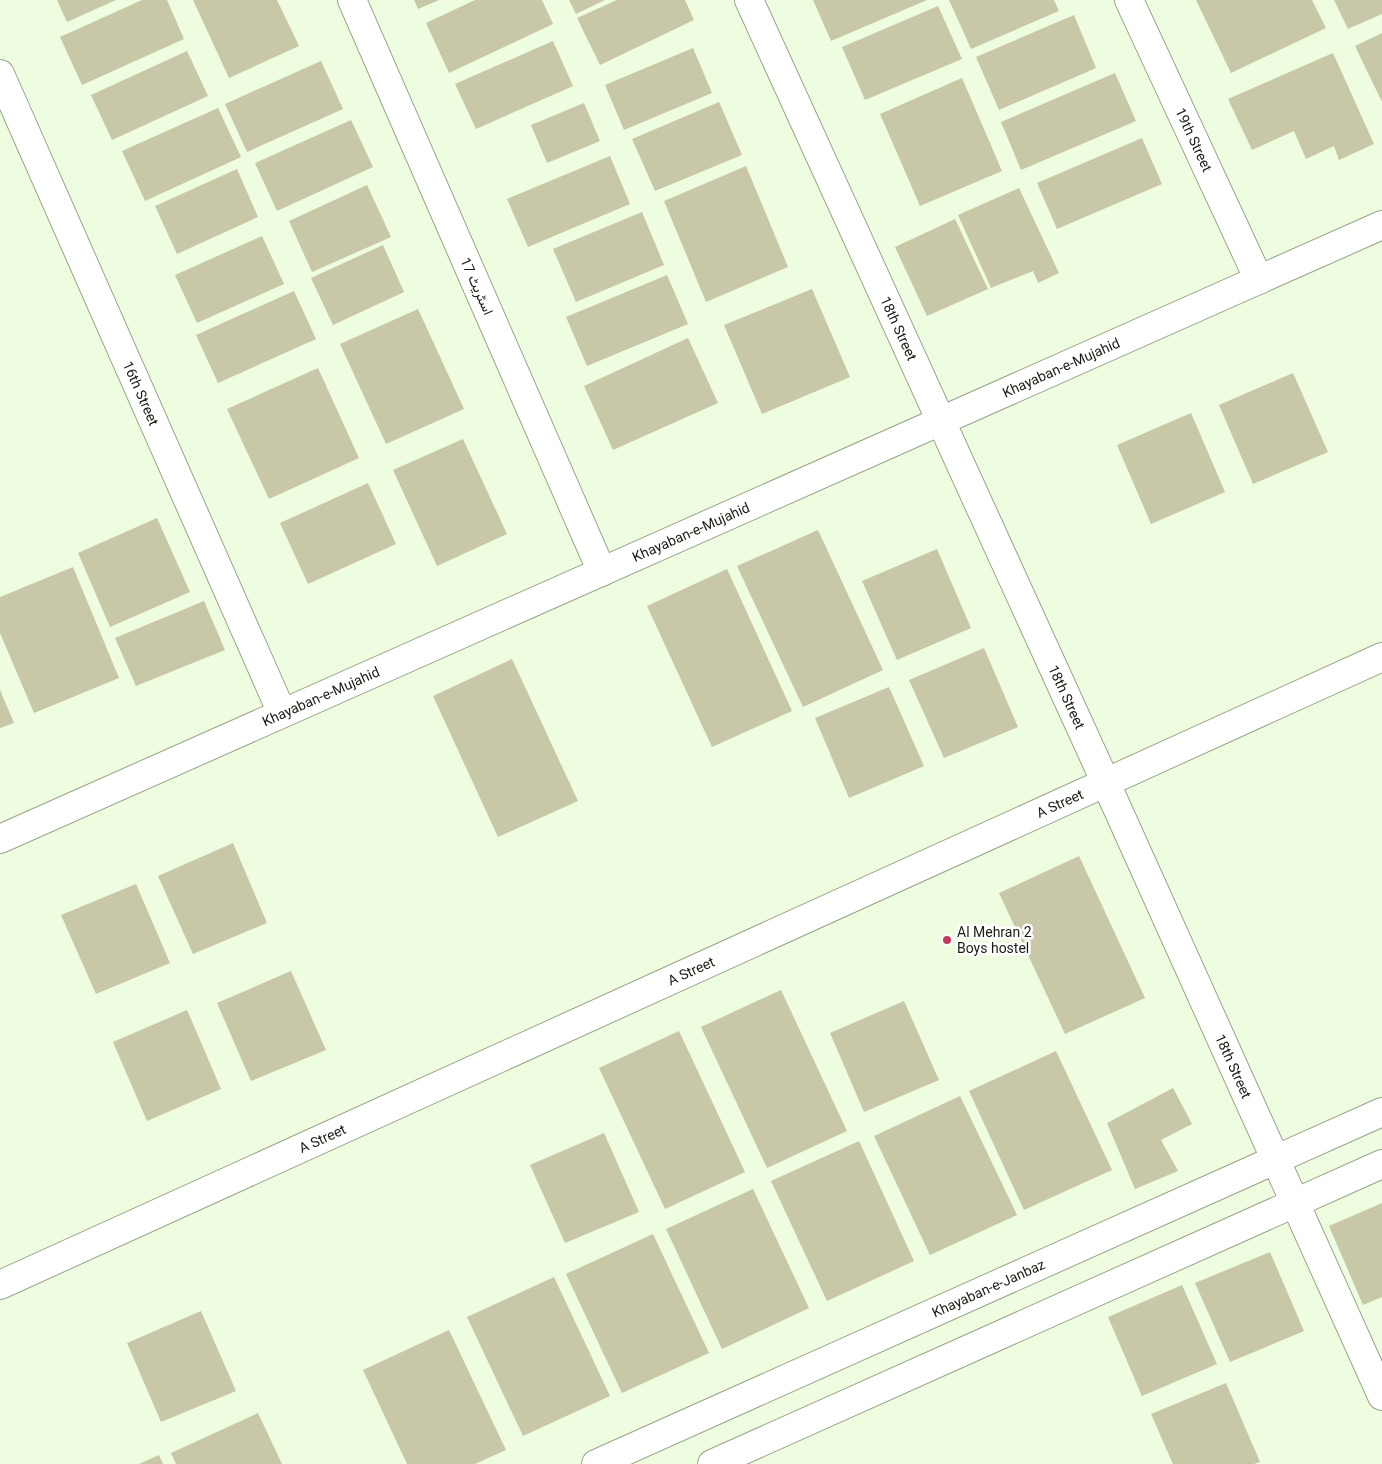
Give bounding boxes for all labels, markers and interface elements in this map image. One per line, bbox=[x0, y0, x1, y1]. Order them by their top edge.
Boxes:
street label: 19th Street bbox=[1172, 105, 1216, 175]
street label: اسٹریٹ 17 bbox=[456, 255, 497, 318]
street label: 18th Street bbox=[877, 294, 920, 363]
street label: Khayaban-e-Mujahid bbox=[1000, 335, 1122, 401]
street label: 16th Street bbox=[120, 359, 162, 428]
street label: Khayaban-e-Mujahid bbox=[630, 499, 752, 565]
street label: 18th Street bbox=[1045, 662, 1088, 732]
street label: Khayaban-e-Mujahid bbox=[260, 663, 382, 729]
street label: A Street bbox=[1034, 786, 1086, 821]
place label: Al Mehran 2 Boys hostel bbox=[957, 924, 1032, 956]
marker: Al Mehran 2 Boys hostel bbox=[941, 934, 953, 946]
street label: A Street bbox=[665, 953, 717, 989]
street label: 18th Street bbox=[1212, 1032, 1255, 1101]
street label: A Street bbox=[296, 1121, 349, 1156]
street label: Khayaban-e-Janbaz bbox=[929, 1256, 1047, 1321]

